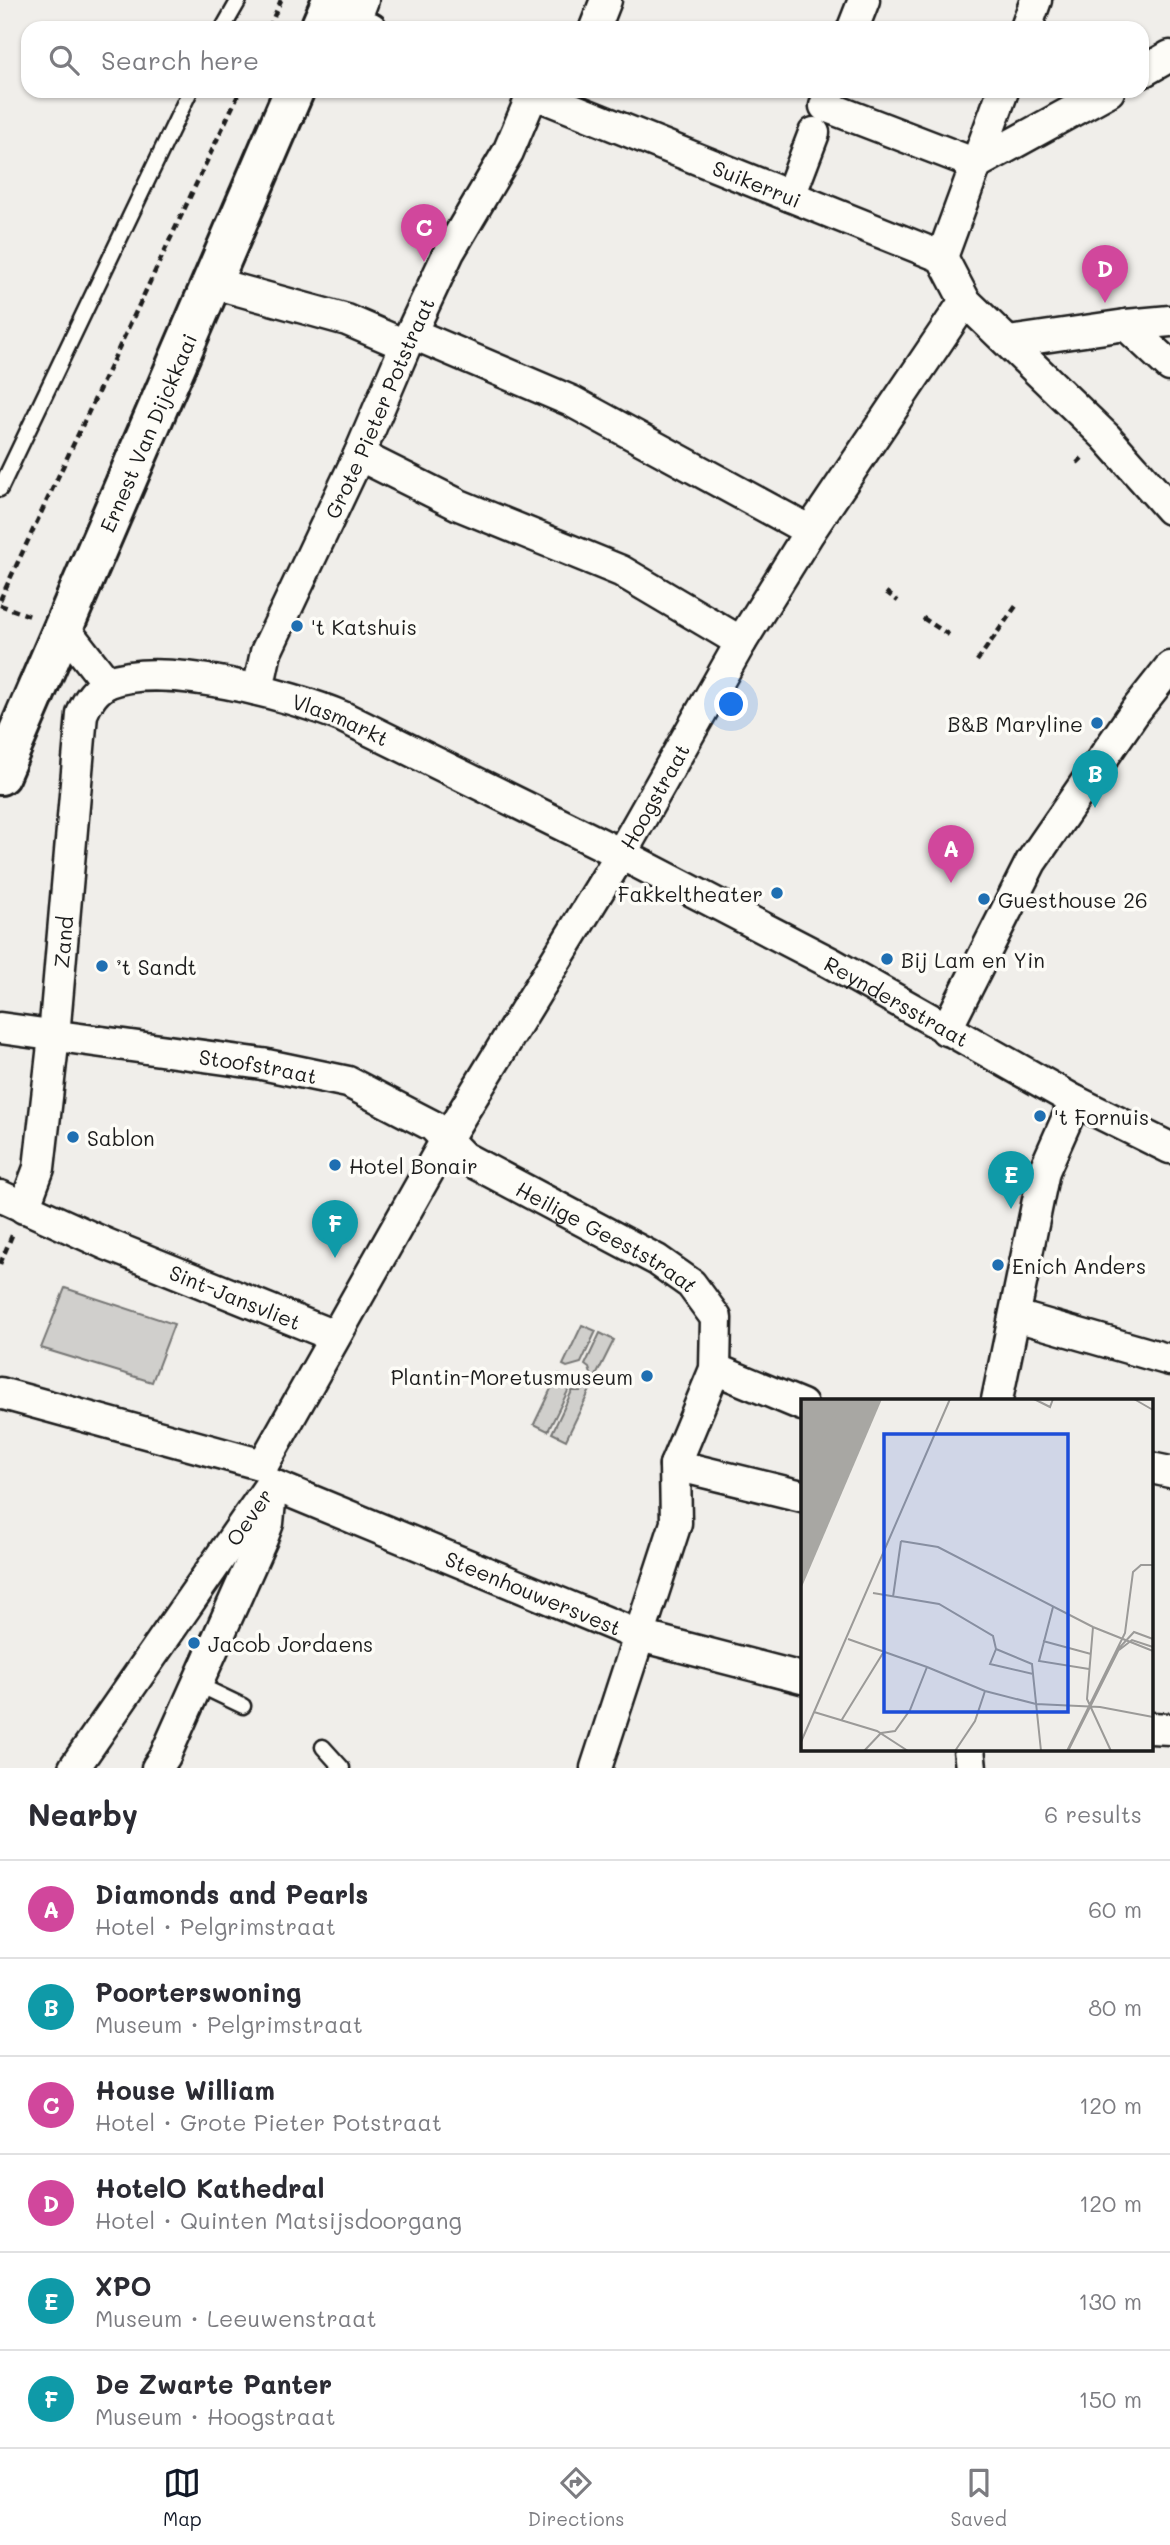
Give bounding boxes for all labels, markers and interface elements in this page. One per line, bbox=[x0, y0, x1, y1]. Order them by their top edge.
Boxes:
search box bbox=[21, 21, 1149, 98]
icon: search bbox=[45, 41, 83, 79]
text: Search here bbox=[101, 43, 259, 77]
street label: Suikerrui bbox=[709, 153, 805, 213]
pin: C bbox=[401, 204, 447, 262]
pin: D bbox=[1082, 245, 1128, 303]
street label: Grote Pieter Potstraat bbox=[318, 293, 440, 523]
street label: Ernest Van Dijckkaai bbox=[93, 329, 202, 536]
place label: 't Katshuis bbox=[311, 613, 417, 640]
marker: 't Katshuis bbox=[289, 618, 305, 634]
street label: Vlasmarkt bbox=[289, 687, 394, 751]
your location bbox=[714, 687, 748, 721]
place label: B&B Maryline bbox=[947, 710, 1083, 737]
marker: B&B Maryline bbox=[1089, 715, 1105, 731]
street label: Hoogstraat bbox=[613, 738, 695, 854]
pin: B bbox=[1072, 750, 1118, 808]
pin: A bbox=[928, 825, 974, 883]
place label: Fakkeltheater bbox=[618, 880, 763, 907]
marker: Fakkeltheater bbox=[769, 885, 785, 901]
place label: Guesthouse 26 bbox=[998, 886, 1148, 913]
marker: Guesthouse 26 bbox=[976, 891, 992, 907]
street label: Zand bbox=[46, 915, 78, 969]
place label: Bij Lam en Yin bbox=[901, 946, 1045, 973]
street label: Reyndersstraat bbox=[820, 949, 974, 1052]
marker: Bij Lam en Yin bbox=[879, 951, 895, 967]
place label: ’t Sandt bbox=[116, 953, 197, 980]
marker: ’t Sandt bbox=[94, 958, 110, 974]
street label: Stoofstraat bbox=[197, 1042, 320, 1089]
place label: 't Fornuis bbox=[1054, 1103, 1149, 1130]
marker: 't Fornuis bbox=[1032, 1108, 1048, 1124]
place label: Sablon bbox=[87, 1124, 155, 1151]
marker: Sablon bbox=[65, 1129, 81, 1145]
pin: E bbox=[988, 1151, 1034, 1209]
place label: Hotel Bonair bbox=[349, 1152, 478, 1179]
marker: Hotel Bonair bbox=[327, 1157, 343, 1173]
street label: Heilige Geeststraat bbox=[512, 1174, 705, 1297]
pin: F bbox=[312, 1200, 358, 1258]
place label: Enich Anders bbox=[1012, 1252, 1146, 1279]
marker: Enich Anders bbox=[990, 1257, 1006, 1273]
street label: Sint-Jansvliet bbox=[166, 1258, 305, 1335]
place label: Plantin-Moretusmuseum bbox=[391, 1363, 633, 1390]
marker: Plantin-Moretusmuseum bbox=[639, 1368, 655, 1384]
inset map bbox=[801, 1399, 1152, 1750]
street label: Oever bbox=[219, 1482, 278, 1551]
street label: Steenhouwersvest bbox=[441, 1544, 626, 1640]
place label: Jacob Jordaens bbox=[208, 1630, 373, 1657]
marker: Jacob Jordaens bbox=[186, 1635, 202, 1651]
text: Nearby bbox=[28, 1794, 138, 1834]
text: 6 results bbox=[1044, 1799, 1142, 1829]
text: Diamonds and Pearls bbox=[95, 1877, 368, 1911]
text: A bbox=[43, 1894, 59, 1924]
text: 60 m bbox=[1088, 1894, 1142, 1924]
text: Hotel · Pelgrimstraat bbox=[95, 1911, 336, 1941]
text: Poorterswoning bbox=[95, 1975, 302, 2009]
text: B bbox=[43, 1992, 59, 2022]
text: 80 m bbox=[1088, 1992, 1142, 2022]
text: Museum · Pelgrimstraat bbox=[95, 2009, 363, 2039]
text: House William bbox=[95, 2073, 275, 2107]
text: C bbox=[42, 2090, 60, 2120]
text: 120 m bbox=[1079, 2090, 1142, 2120]
text: Hotel · Grote Pieter Potstraat bbox=[95, 2107, 442, 2137]
text: HotelO Kathedral bbox=[95, 2171, 324, 2205]
text: D bbox=[43, 2188, 59, 2218]
text: 120 m bbox=[1079, 2188, 1142, 2218]
text: Hotel · Quinten Matsijsdoorgang bbox=[95, 2205, 462, 2235]
text: XPO bbox=[95, 2269, 152, 2303]
text: E bbox=[44, 2286, 58, 2316]
text: 130 m bbox=[1078, 2286, 1142, 2316]
text: Museum · Leeuwenstraat bbox=[95, 2303, 377, 2333]
text: De Zwarte Panter bbox=[95, 2367, 332, 2401]
text: F bbox=[44, 2384, 58, 2414]
text: 150 m bbox=[1078, 2384, 1142, 2414]
text: Museum · Hoogstraat bbox=[95, 2401, 336, 2431]
tab: Map bbox=[163, 2464, 202, 2531]
tab: Directions bbox=[528, 2464, 624, 2531]
tab: Saved bbox=[951, 2464, 1007, 2531]

